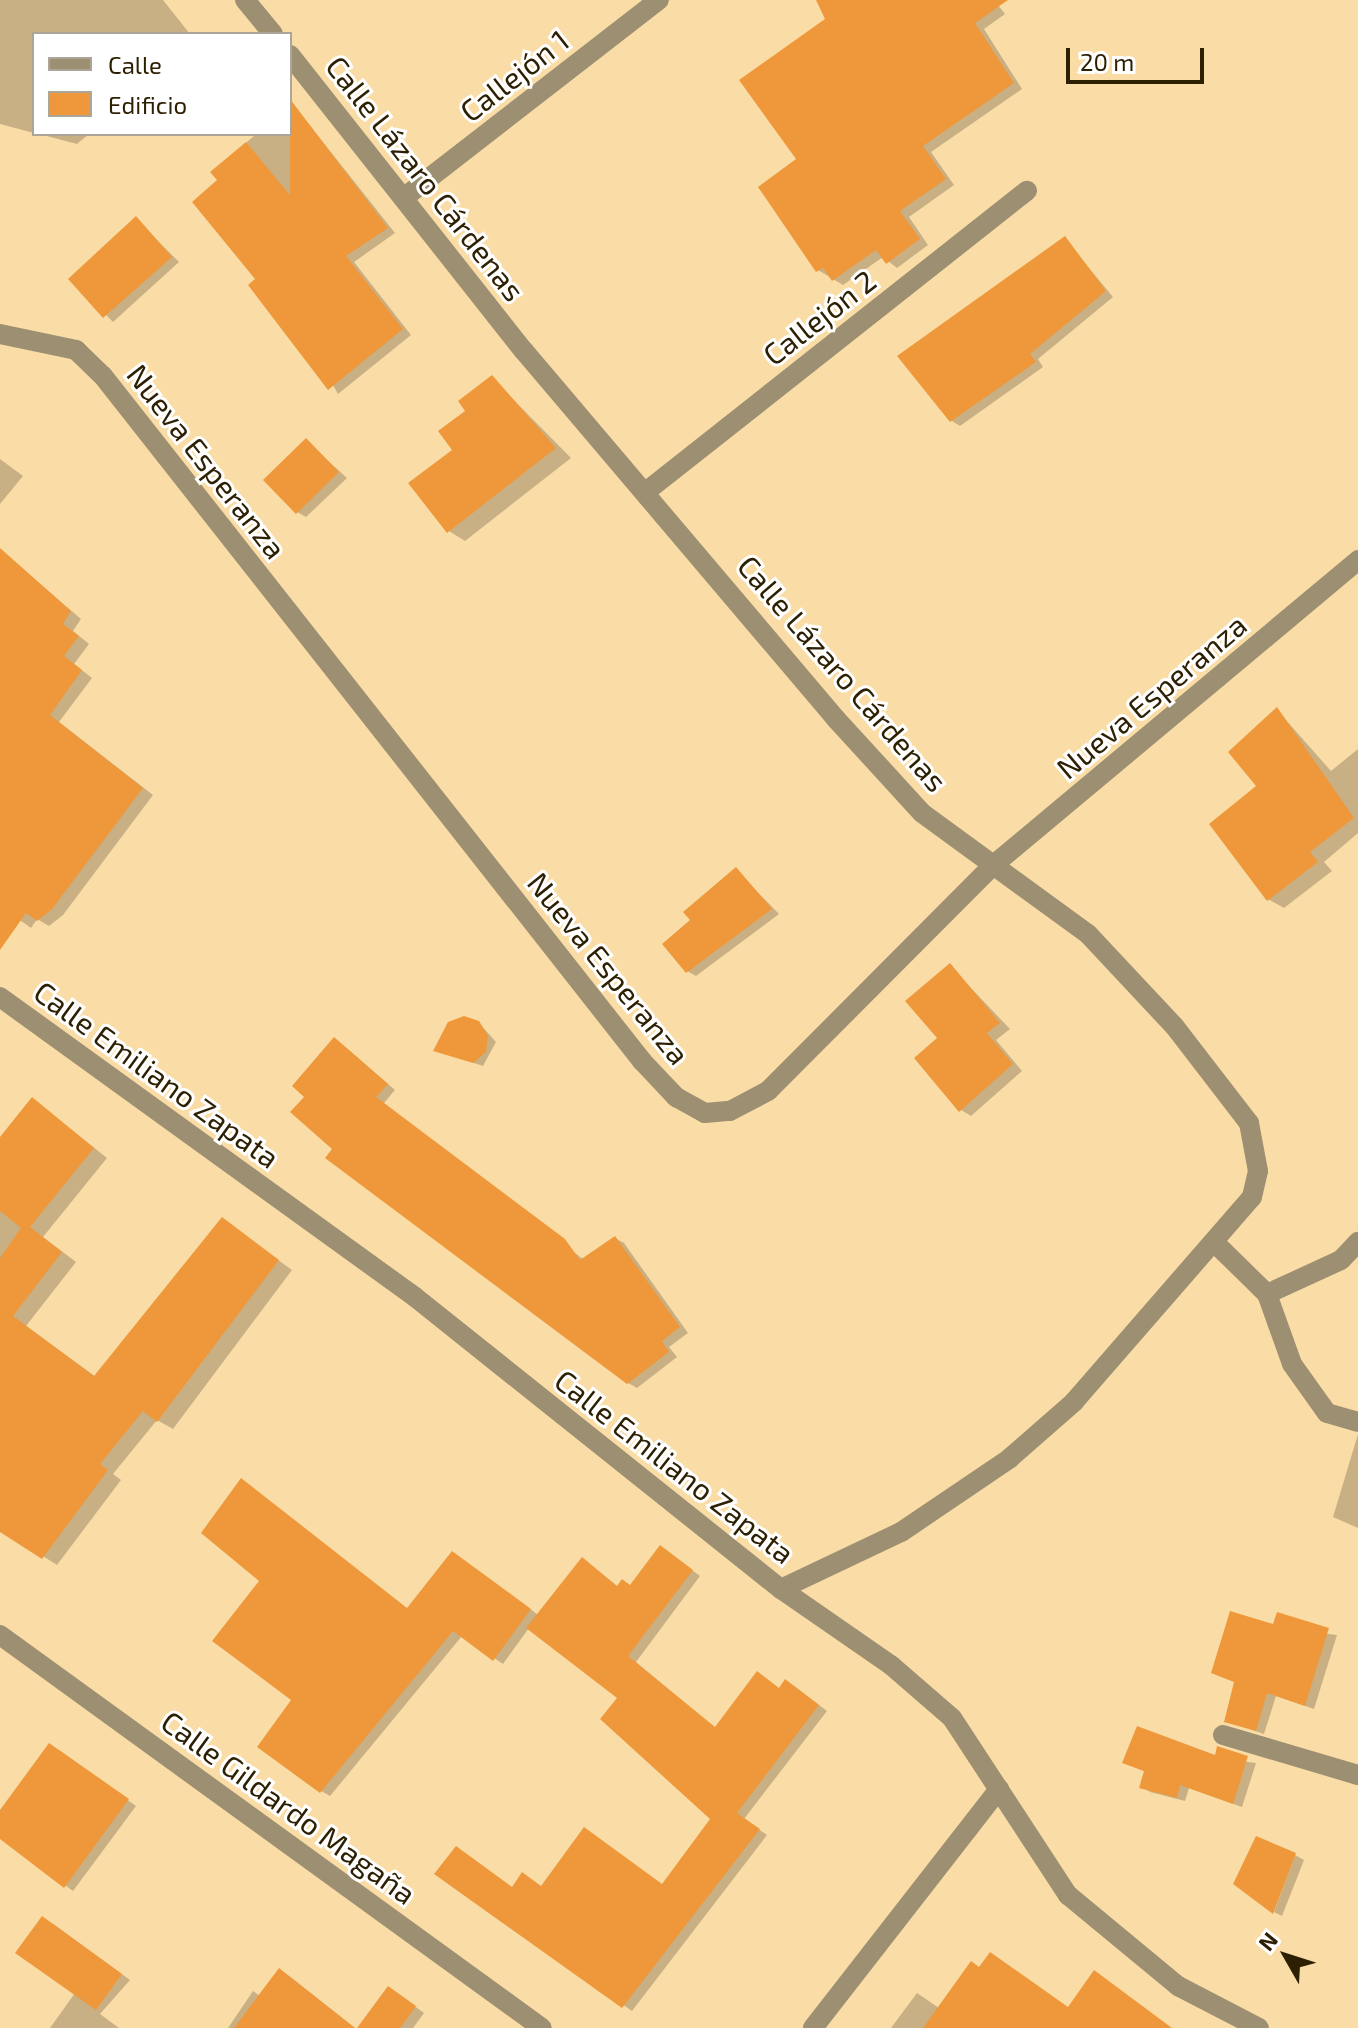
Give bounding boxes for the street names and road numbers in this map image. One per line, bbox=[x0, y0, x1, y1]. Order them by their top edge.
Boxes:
street label: Callejón 1 bbox=[452, 21, 576, 129]
street label: Calle Lázaro Cárdenas bbox=[319, 48, 533, 308]
street label: Callejón 2 bbox=[756, 262, 882, 372]
street label: Nueva Esperanza bbox=[120, 357, 294, 565]
street label: Calle Lázaro Cárdenas bbox=[731, 548, 955, 798]
street label: Nueva Esperanza bbox=[1049, 606, 1253, 786]
street label: Nueva Esperanza bbox=[521, 865, 697, 1071]
street label: Calle Emiliano Zapata bbox=[28, 973, 286, 1175]
street label: Calle Emiliano Zapata bbox=[548, 1361, 802, 1571]
street label: Calle Gildardo Magaña bbox=[155, 1703, 423, 1911]

